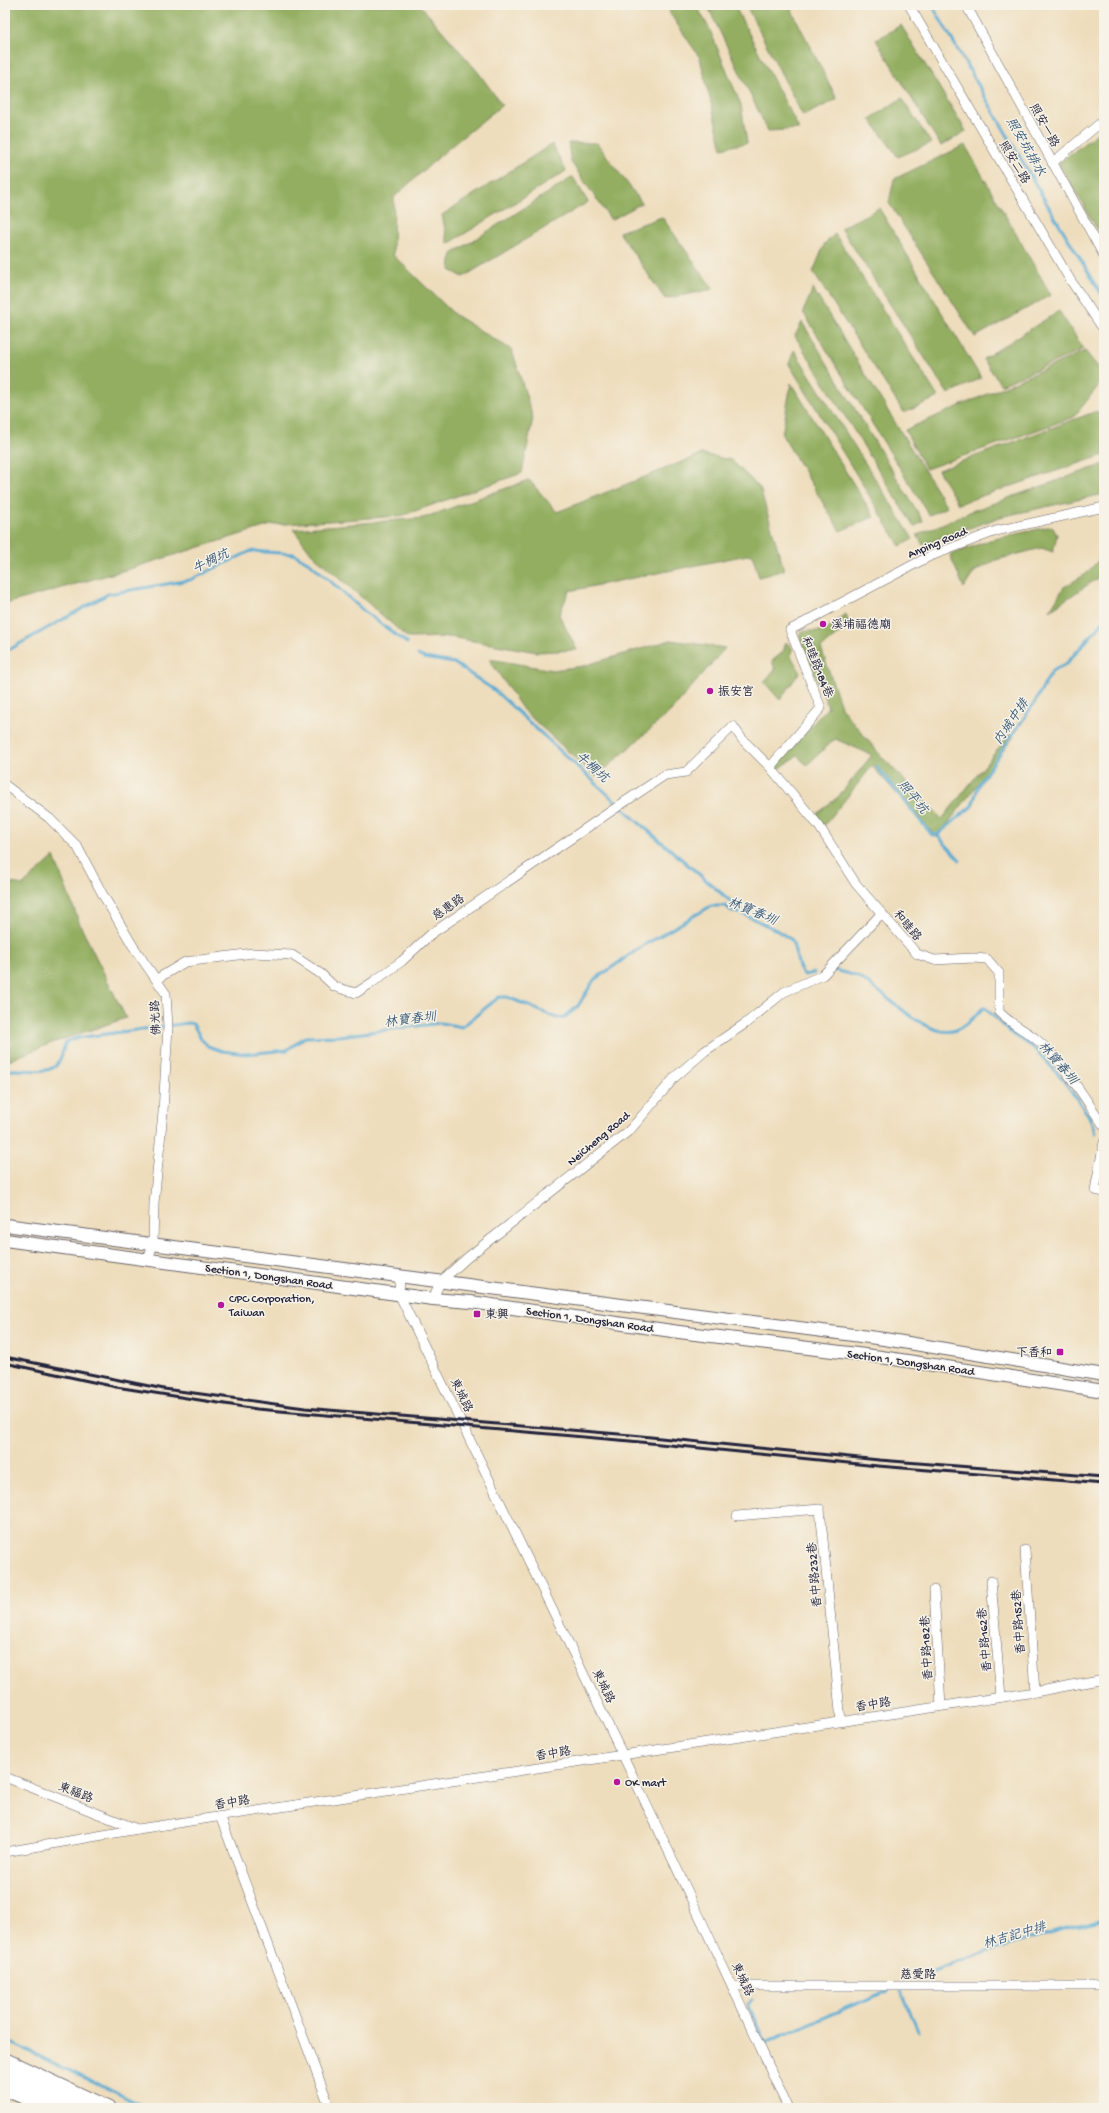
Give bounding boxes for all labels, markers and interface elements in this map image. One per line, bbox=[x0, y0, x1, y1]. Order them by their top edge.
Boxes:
street label: 照安一路 bbox=[1025, 101, 1062, 150]
water label: 照安坑排水 bbox=[1002, 115, 1049, 180]
street label: 照安二路 bbox=[995, 138, 1033, 187]
street label: Anping Road bbox=[906, 525, 970, 563]
water label: 牛椆坑 bbox=[190, 545, 234, 578]
place label: 溪埔福德廟 bbox=[831, 617, 891, 633]
marker: 溪埔福德廟 bbox=[818, 619, 828, 629]
street label: 和睦路184巷 bbox=[797, 635, 836, 701]
place label: 振安宮 bbox=[718, 685, 754, 700]
marker: 振安宮 bbox=[705, 686, 715, 696]
water label: 內城中排 bbox=[990, 695, 1033, 748]
water label: 牛椆坑 bbox=[572, 748, 613, 788]
water label: 照平坑 bbox=[894, 777, 932, 819]
street label: 慈惠路 bbox=[430, 892, 468, 925]
water label: 林寶春圳 bbox=[725, 894, 781, 930]
street label: 和睦路 bbox=[890, 907, 924, 945]
street label: 佛光路 bbox=[148, 1000, 165, 1036]
water label: 林寶春圳 bbox=[383, 1009, 439, 1031]
water label: 林寶春圳 bbox=[1034, 1038, 1082, 1090]
street label: NeiCheng Road bbox=[565, 1109, 634, 1170]
street label: Section 1, Dongshan Road bbox=[204, 1262, 334, 1294]
place label: CPC Corporation, Taiwan bbox=[228, 1293, 315, 1321]
marker: CPC Corporation, Taiwan bbox=[216, 1300, 226, 1310]
street label: Section 1, Dongshan Road bbox=[525, 1305, 655, 1337]
place label: 東興 bbox=[485, 1308, 509, 1323]
marker: 東興 bbox=[472, 1309, 482, 1319]
place label: 下香和 bbox=[1016, 1346, 1052, 1361]
marker: 下香和 bbox=[1055, 1347, 1065, 1357]
street label: Section 1, Dongshan Road bbox=[846, 1348, 976, 1380]
street label: 東城路 bbox=[446, 1376, 475, 1415]
street label: 香中路232巷 bbox=[805, 1541, 826, 1608]
street label: 香中路152巷 bbox=[1010, 1589, 1029, 1655]
street label: 香中路162巷 bbox=[975, 1607, 996, 1673]
street label: 香中路182巷 bbox=[918, 1615, 937, 1681]
street label: 東城路 bbox=[588, 1667, 617, 1706]
street label: 香中路 bbox=[854, 1695, 892, 1716]
street label: 香中路 bbox=[534, 1744, 572, 1765]
marker: OK mart bbox=[612, 1777, 622, 1787]
place label: OK mart bbox=[625, 1777, 667, 1791]
street label: 東福路 bbox=[56, 1780, 95, 1807]
street label: 香中路 bbox=[213, 1793, 251, 1814]
water label: 林吉記中排 bbox=[981, 1919, 1049, 1953]
street label: 東城路 bbox=[727, 1960, 756, 1999]
street label: 慈愛路 bbox=[900, 1968, 936, 1983]

